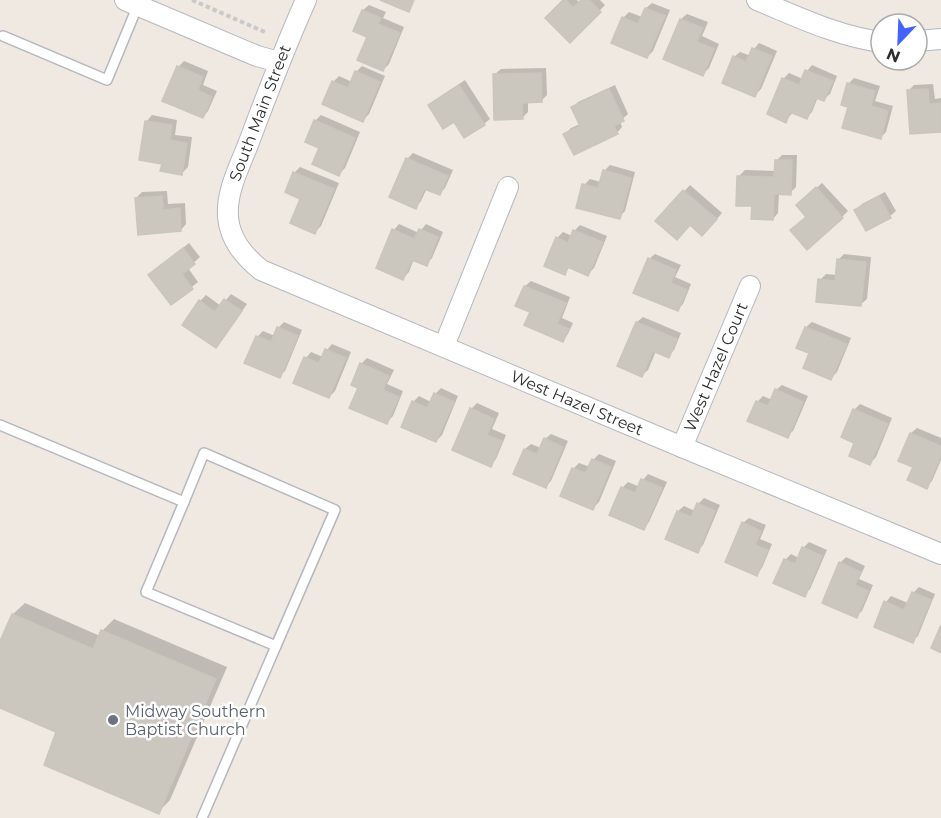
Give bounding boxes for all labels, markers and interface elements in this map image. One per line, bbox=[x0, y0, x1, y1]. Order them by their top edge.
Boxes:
north arrow bbox=[869, 12, 929, 72]
street label: South Main Street bbox=[225, 42, 295, 184]
text: N bbox=[884, 44, 903, 67]
street label: West Hazel Court bbox=[680, 299, 752, 435]
street label: West Hazel Street bbox=[508, 366, 647, 440]
place label: Midway Southern Baptist Church bbox=[125, 702, 266, 739]
marker: Midway Southern Baptist Church bbox=[106, 713, 120, 727]

